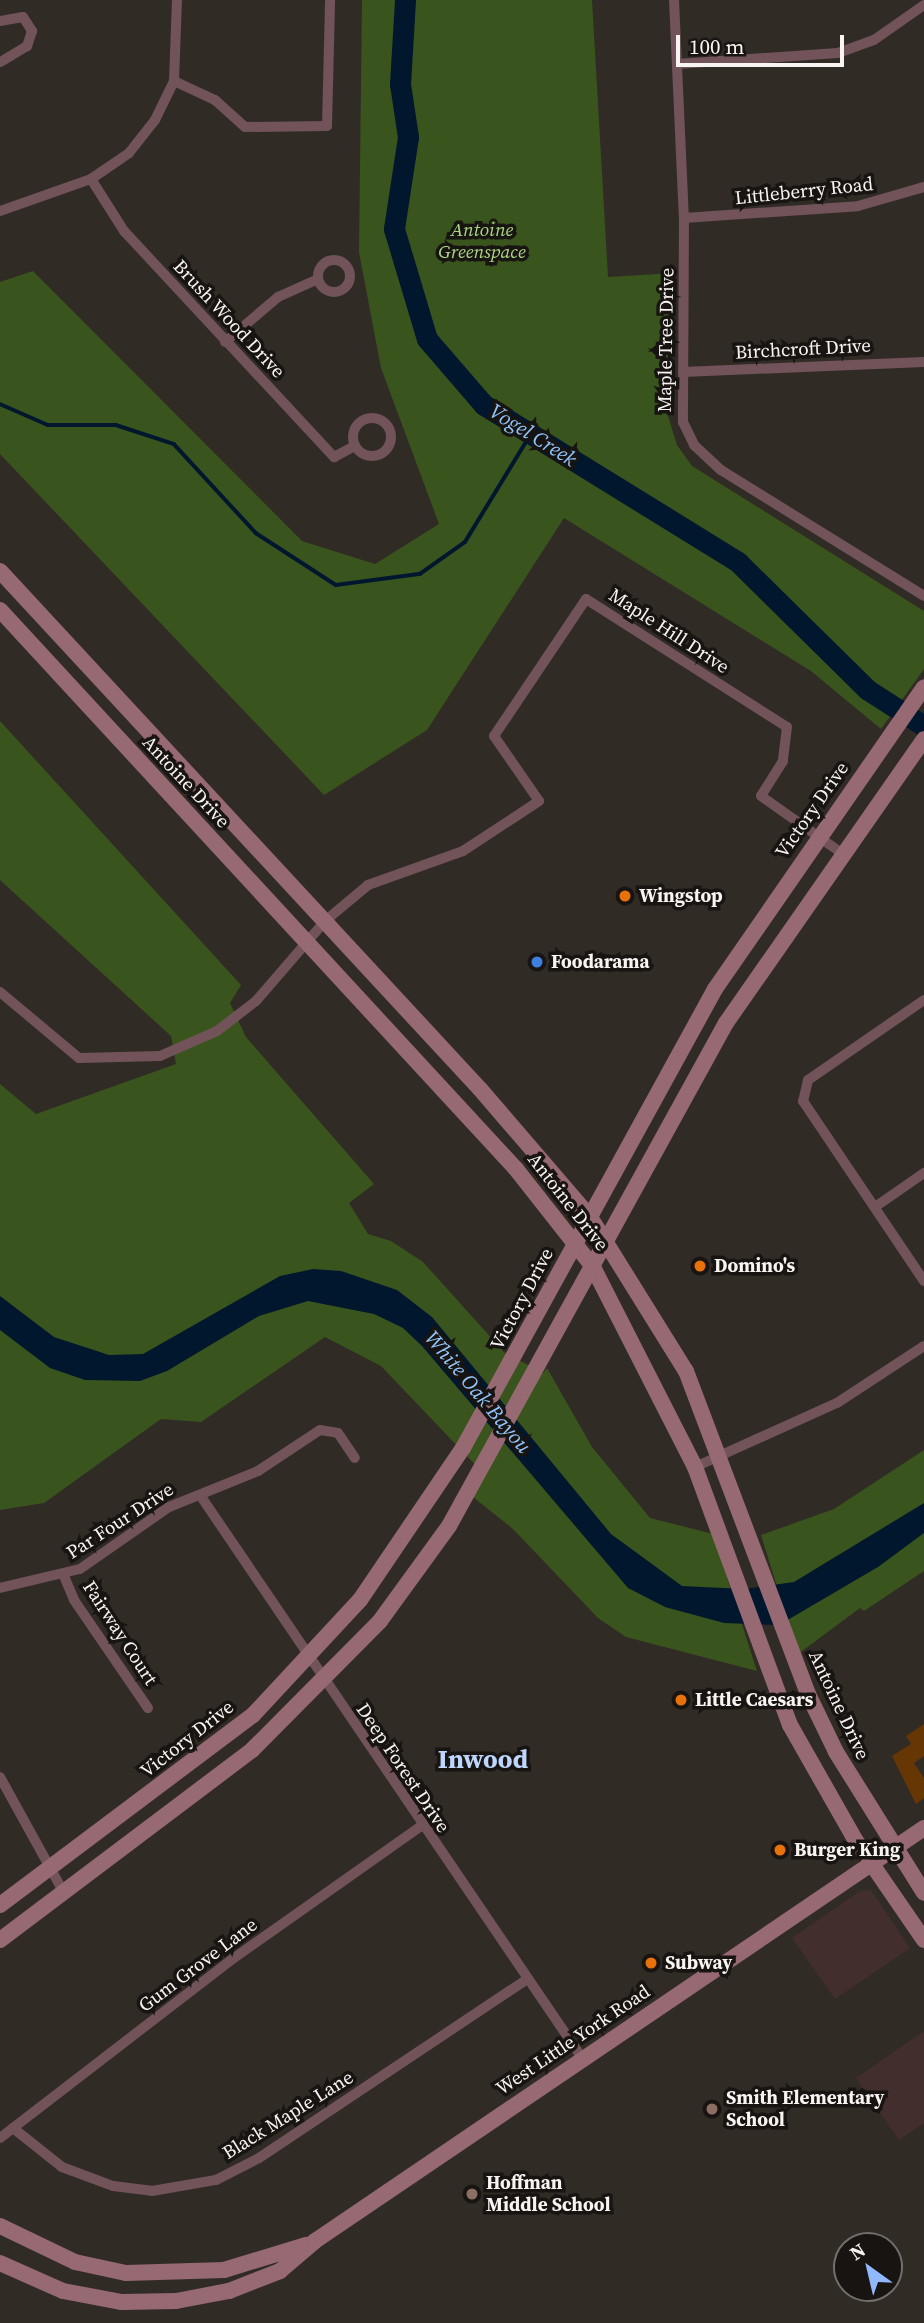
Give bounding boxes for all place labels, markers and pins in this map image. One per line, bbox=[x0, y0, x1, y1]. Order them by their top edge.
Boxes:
place label: Wingstop bbox=[639, 885, 723, 907]
marker: Wingstop bbox=[617, 888, 633, 904]
place label: Foodarama bbox=[551, 951, 650, 973]
marker: Foodarama bbox=[529, 954, 545, 970]
place label: Domino's bbox=[714, 1255, 795, 1277]
marker: Domino's bbox=[692, 1258, 708, 1274]
place label: Little Caesars bbox=[695, 1689, 813, 1711]
marker: Little Caesars bbox=[673, 1692, 689, 1708]
place label: Burger King bbox=[794, 1839, 900, 1861]
marker: Burger King bbox=[772, 1842, 788, 1858]
place label: Subway bbox=[665, 1952, 732, 1974]
marker: Subway bbox=[643, 1955, 659, 1971]
place label: Smith Elementary School bbox=[726, 2087, 884, 2131]
marker: Smith Elementary School bbox=[704, 2101, 720, 2117]
place label: Hoffman Middle School bbox=[486, 2172, 611, 2216]
marker: Hoffman Middle School bbox=[464, 2186, 480, 2202]

